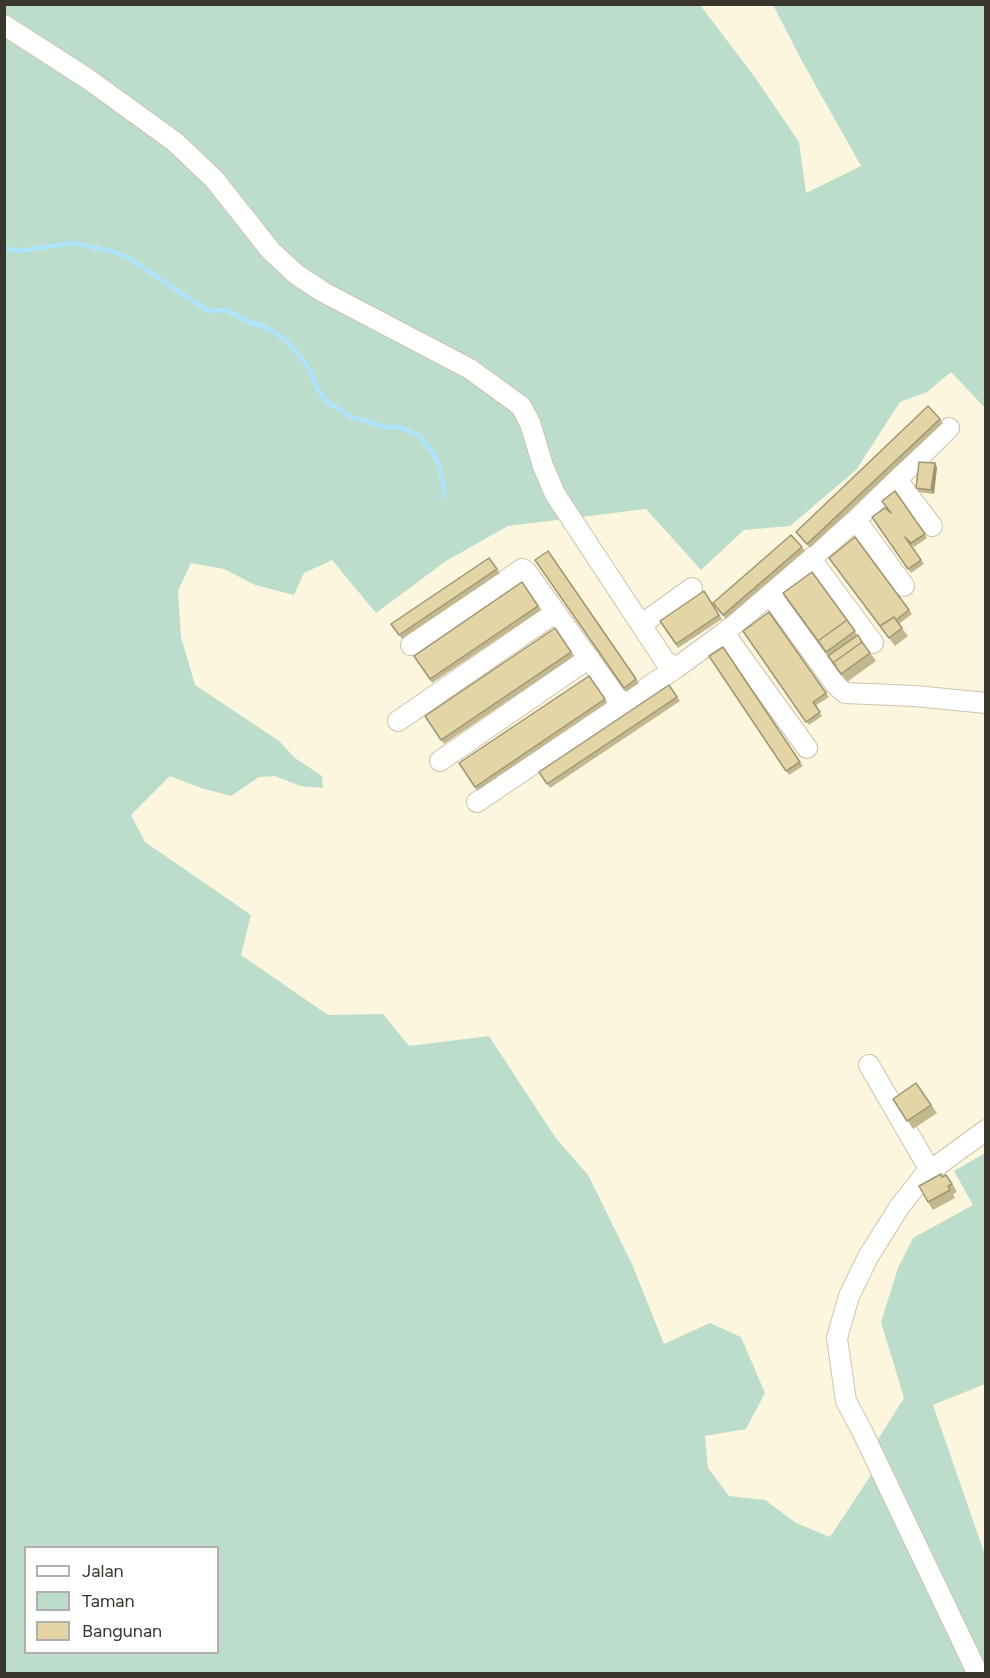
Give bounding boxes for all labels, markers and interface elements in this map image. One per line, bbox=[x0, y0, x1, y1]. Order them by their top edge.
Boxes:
legend bbox=[24, 1546, 219, 1654]
text: Jalan bbox=[82, 1560, 124, 1582]
text: Taman bbox=[82, 1590, 135, 1612]
text: Bangunan bbox=[82, 1620, 162, 1642]

